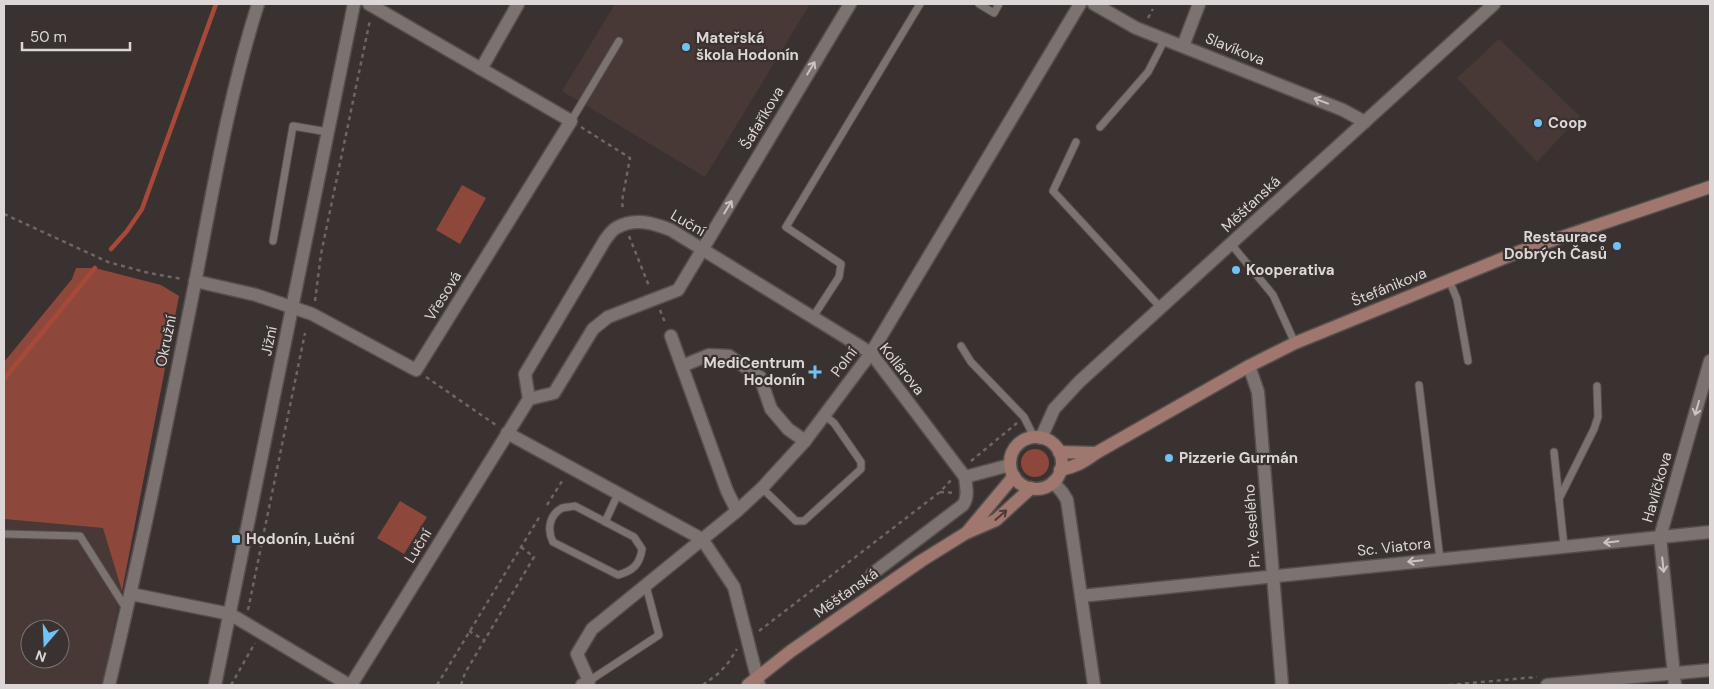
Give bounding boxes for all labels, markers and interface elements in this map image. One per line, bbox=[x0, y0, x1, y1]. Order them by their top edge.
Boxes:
scale bar bbox=[22, 20, 130, 52]
text: 50 m bbox=[30, 27, 67, 47]
place label: Mateřská škola Hodonín bbox=[696, 28, 799, 65]
street label: Slavíkova bbox=[1202, 28, 1268, 70]
marker: Mateřská škola Hodonín bbox=[680, 41, 692, 53]
one-way arrow bbox=[807, 61, 817, 75]
street label: Šafaříkova bbox=[735, 83, 789, 153]
one-way arrow bbox=[1314, 96, 1329, 105]
place label: Coop bbox=[1548, 113, 1587, 133]
marker: Coop bbox=[1532, 117, 1544, 129]
street label: Měšťanská bbox=[1217, 171, 1285, 237]
one-way arrow bbox=[723, 201, 733, 215]
street label: Luční bbox=[667, 205, 710, 241]
place label: Restaurace Dobrých Časů bbox=[1504, 227, 1607, 264]
marker: Restaurace Dobrých Časů bbox=[1611, 240, 1623, 252]
place label: Kooperativa bbox=[1246, 260, 1335, 280]
street label: Štefánikova bbox=[1348, 263, 1430, 311]
marker: Kooperativa bbox=[1230, 264, 1242, 276]
street label: Vřesová bbox=[420, 267, 466, 325]
street label: Okružní bbox=[151, 313, 181, 369]
street label: Jižní bbox=[256, 324, 282, 358]
street label: Kollárova bbox=[875, 339, 929, 399]
street label: Polní bbox=[826, 343, 862, 381]
place label: MediCentrum Hodonín bbox=[703, 353, 805, 390]
marker: MediCentrum Hodonín bbox=[809, 366, 821, 378]
one-way arrow bbox=[1691, 400, 1701, 416]
place label: Pizzerie Gurmán bbox=[1179, 448, 1298, 468]
street label: Havlíčkova bbox=[1637, 449, 1677, 525]
marker: Pizzerie Gurmán bbox=[1163, 452, 1175, 464]
street label: Pr. Veselého bbox=[1239, 483, 1265, 568]
one-way arrow bbox=[995, 509, 1008, 521]
street label: Luční bbox=[400, 524, 437, 567]
place label: Hodonín, Luční bbox=[246, 529, 355, 549]
marker: Hodonín, Luční bbox=[230, 533, 242, 545]
street label: Sc. Viatora bbox=[1356, 533, 1432, 561]
one-way arrow bbox=[1604, 537, 1620, 547]
one-way arrow bbox=[1407, 556, 1423, 566]
one-way arrow bbox=[1658, 557, 1668, 573]
street label: Měšťanská bbox=[810, 564, 882, 622]
north arrow bbox=[20, 619, 70, 669]
text: N bbox=[33, 646, 49, 666]

